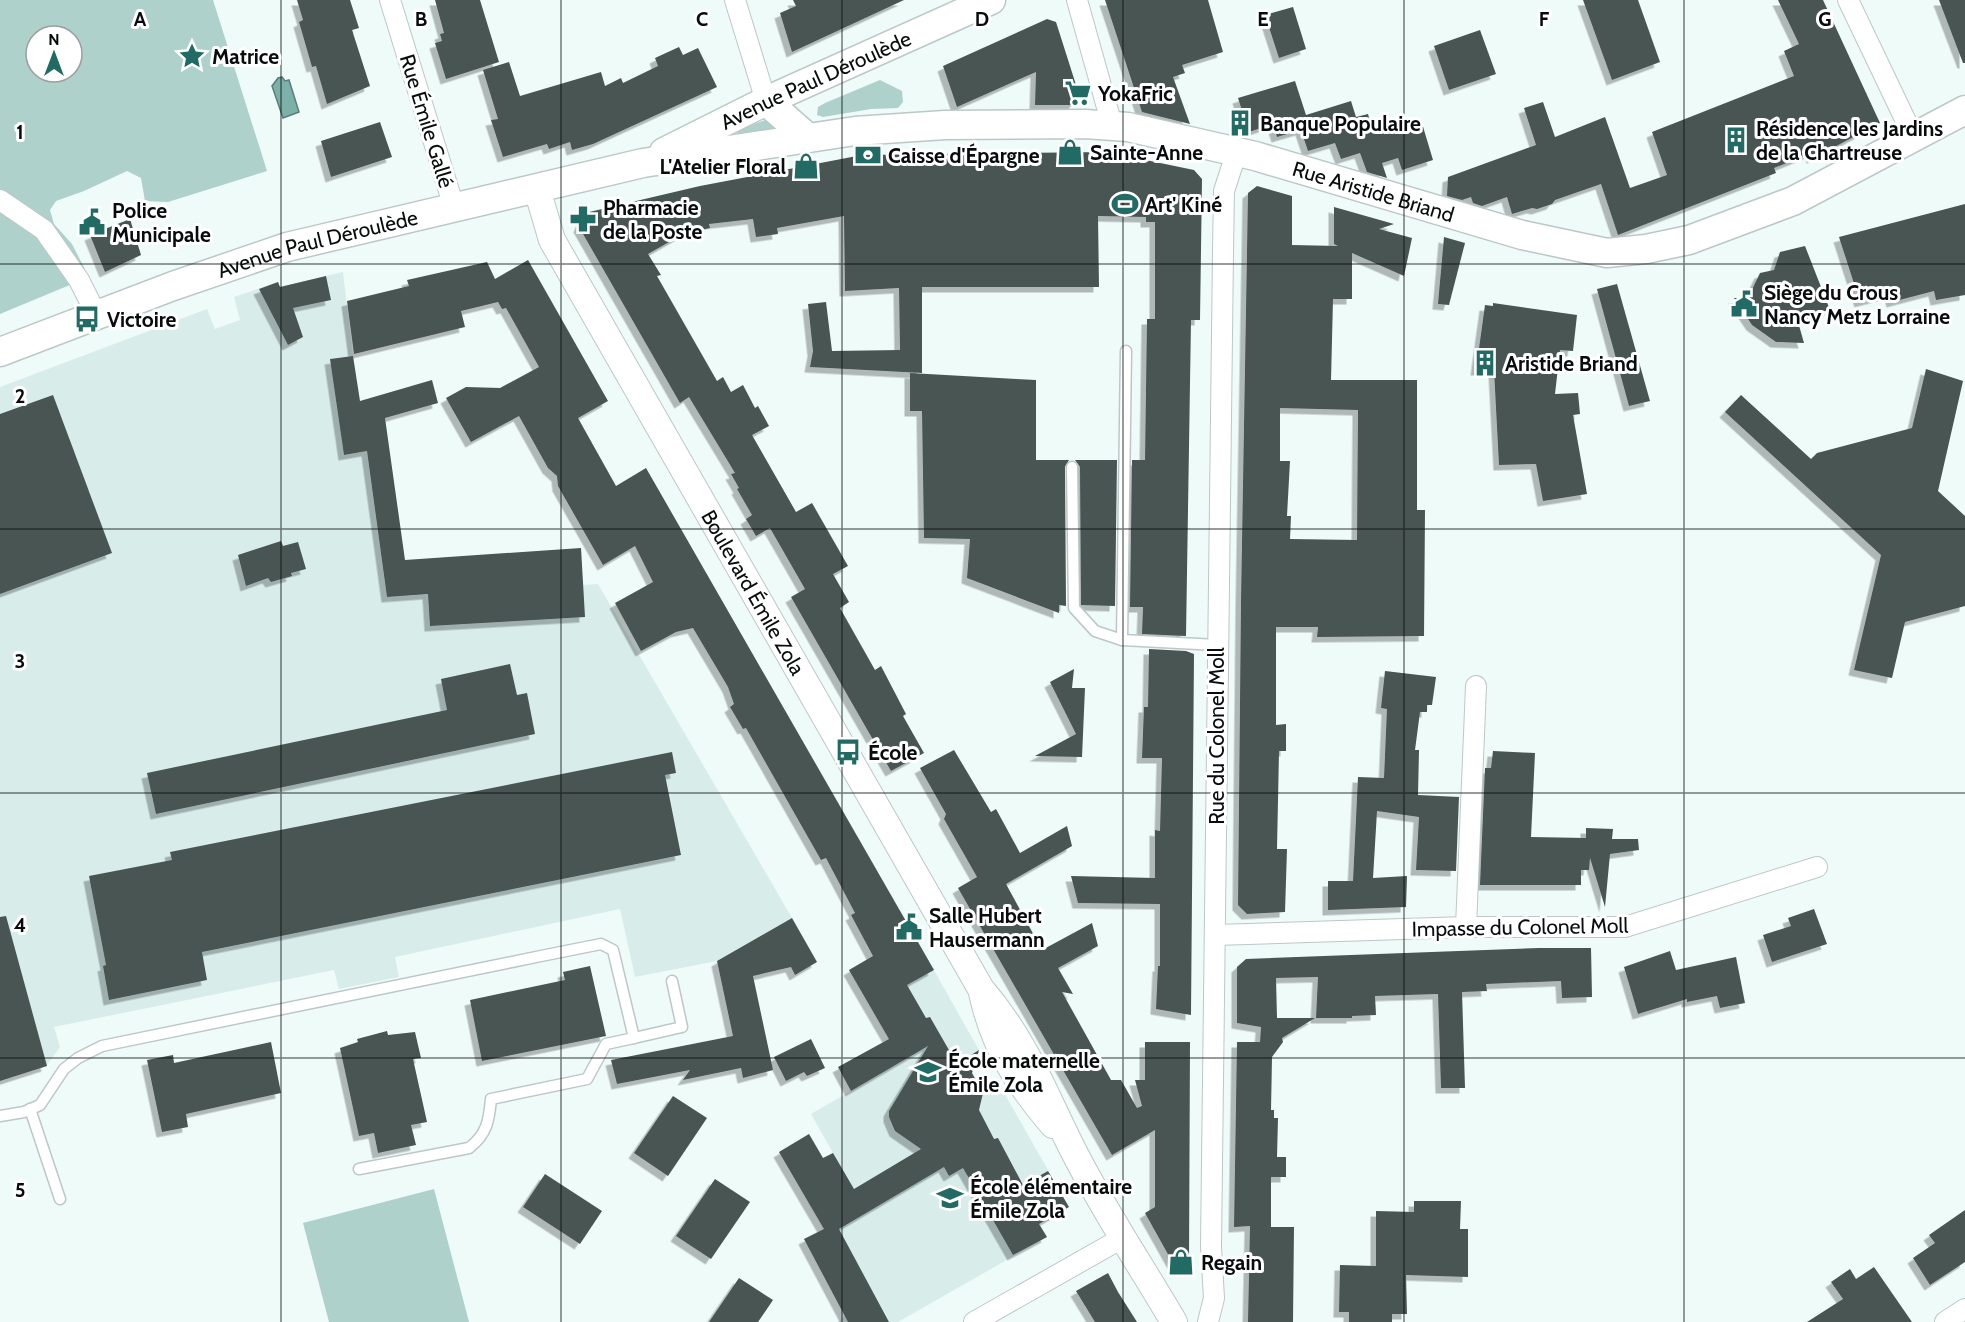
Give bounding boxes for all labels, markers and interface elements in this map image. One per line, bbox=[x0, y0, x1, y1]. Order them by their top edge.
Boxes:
text: A bbox=[134, 7, 147, 31]
text: B bbox=[415, 7, 427, 31]
text: C bbox=[696, 7, 708, 31]
text: D bbox=[975, 7, 989, 31]
text: E bbox=[1257, 7, 1269, 31]
text: F bbox=[1539, 7, 1550, 31]
text: G bbox=[1818, 7, 1832, 31]
north arrow bbox=[24, 24, 84, 84]
street label: Avenue Paul Déroulède bbox=[716, 25, 915, 134]
text: N bbox=[48, 30, 60, 49]
place icon: Matrice bbox=[177, 41, 207, 71]
place label: Matrice bbox=[212, 44, 279, 69]
street label: Rue Émile Gallé bbox=[395, 51, 459, 191]
supermarket icon: YokaFric bbox=[1063, 78, 1093, 108]
place label: YokaFric bbox=[1097, 81, 1173, 106]
building icon: Banque Populaire bbox=[1225, 108, 1255, 138]
place label: Banque Populaire bbox=[1260, 111, 1421, 136]
place label: Résidence les Jardins de la Chartreuse bbox=[1756, 116, 1943, 165]
text: 1 bbox=[16, 120, 24, 144]
building icon: Résidence les Jardins de la Chartreuse bbox=[1721, 125, 1751, 155]
shop icon: Sainte-Anne bbox=[1055, 137, 1085, 167]
bank icon: Caisse d'Épargne bbox=[853, 140, 883, 170]
place label: Sainte-Anne bbox=[1090, 140, 1203, 165]
place label: Caisse d'Épargne bbox=[888, 143, 1040, 168]
shop icon: L'Atelier Floral bbox=[791, 151, 821, 181]
place label: L'Atelier Floral bbox=[659, 154, 786, 179]
street label: Rue Aristide Briand bbox=[1290, 155, 1457, 227]
sports icon: Art' Kiné bbox=[1110, 189, 1140, 219]
place label: Art' Kiné bbox=[1145, 192, 1222, 217]
place label: Pharmacie de la Poste bbox=[603, 195, 703, 244]
place label: Police Municipale bbox=[112, 198, 211, 247]
street label: Avenue Paul Déroulède bbox=[214, 204, 420, 282]
pharmacy icon: Pharmacie de la Poste bbox=[568, 204, 598, 234]
public building icon: Police Municipale bbox=[77, 207, 107, 237]
place label: Siège du Crous Nancy Metz Lorraine bbox=[1764, 280, 1950, 329]
public building icon: Siège du Crous Nancy Metz Lorraine bbox=[1729, 289, 1759, 319]
bus stop icon: Victoire bbox=[72, 304, 102, 334]
place label: Victoire bbox=[107, 307, 176, 332]
building icon: Aristide Briand bbox=[1470, 348, 1500, 378]
place label: Aristide Briand bbox=[1505, 351, 1638, 376]
text: 2 bbox=[15, 384, 25, 408]
street label: Boulevard Émile Zola bbox=[697, 505, 811, 679]
street label: Rue du Colonel Moll bbox=[1204, 647, 1229, 825]
text: 3 bbox=[15, 649, 25, 673]
bus stop icon: École bbox=[833, 737, 863, 767]
place label: École bbox=[868, 740, 918, 765]
place label: Salle Hubert Hausermann bbox=[929, 903, 1045, 952]
public building icon: Salle Hubert Hausermann bbox=[894, 912, 924, 942]
text: 4 bbox=[14, 913, 26, 937]
street label: Impasse du Colonel Moll bbox=[1411, 913, 1629, 941]
place label: École maternelle Émile Zola bbox=[948, 1048, 1100, 1097]
school or university icon: École maternelle Émile Zola bbox=[913, 1057, 943, 1087]
place label: École élémentaire Émile Zola bbox=[970, 1174, 1132, 1223]
text: 5 bbox=[15, 1178, 25, 1202]
school or university icon: École élémentaire Émile Zola bbox=[935, 1183, 965, 1213]
shop icon: Regain bbox=[1166, 1247, 1196, 1277]
place label: Regain bbox=[1201, 1250, 1262, 1275]

